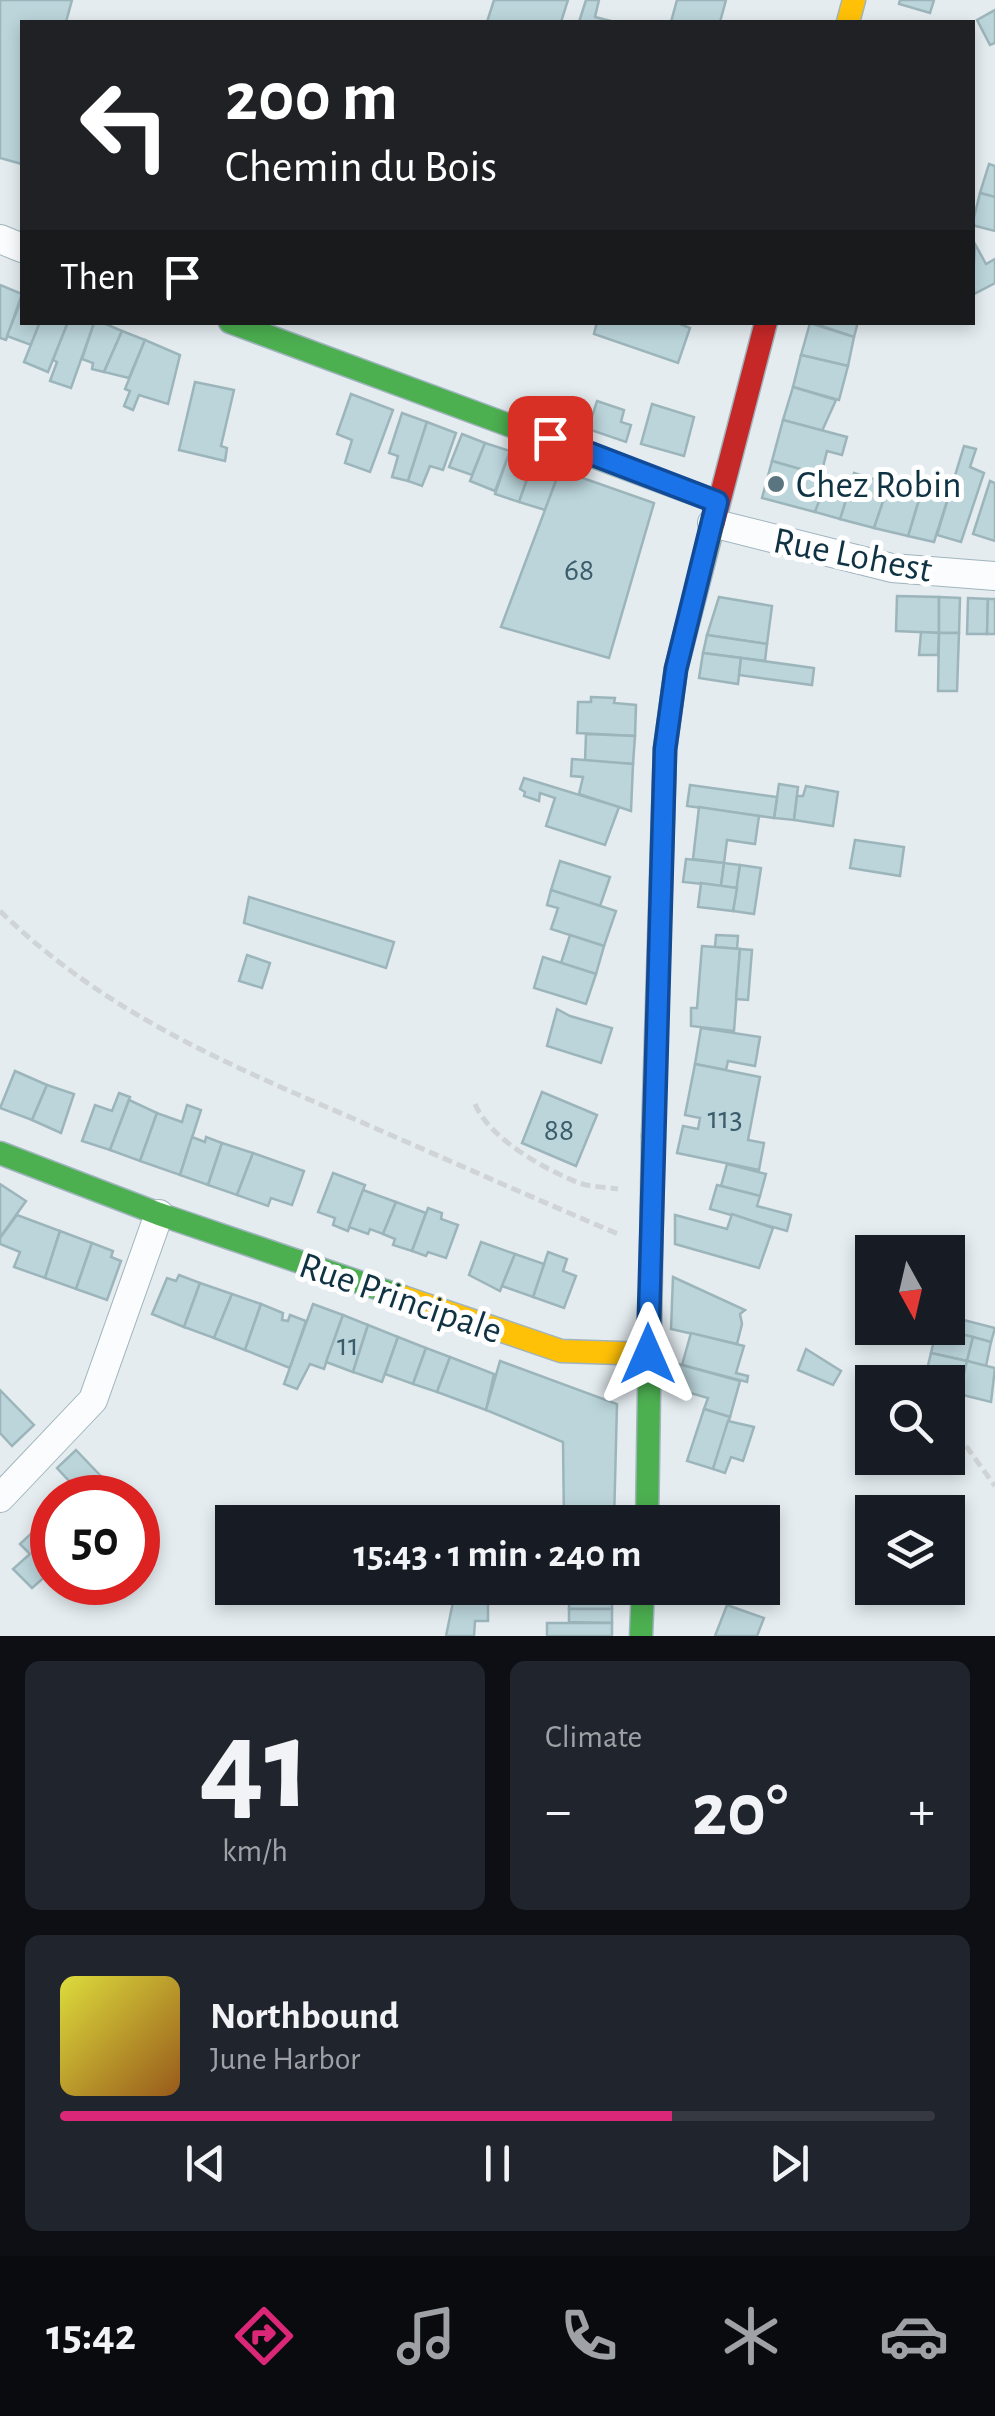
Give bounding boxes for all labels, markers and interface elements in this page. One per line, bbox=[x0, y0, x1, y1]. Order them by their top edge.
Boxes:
icon: left bbox=[60, 60, 190, 190]
text: 200 m bbox=[225, 63, 398, 133]
text: Chemin du Bois bbox=[225, 145, 497, 190]
icon: arrive bbox=[155, 250, 210, 305]
text: Then bbox=[60, 259, 135, 297]
pin bbox=[508, 396, 593, 481]
icon: arrive bbox=[523, 411, 578, 466]
place label: Chez Robin bbox=[796, 467, 962, 505]
marker: Chez Robin bbox=[765, 473, 787, 495]
street label: Rue Lohest bbox=[770, 522, 935, 590]
house number: 68 bbox=[564, 554, 594, 586]
house number: 113 bbox=[707, 1102, 743, 1134]
house number: 88 bbox=[544, 1114, 574, 1146]
north arrow bbox=[855, 1235, 965, 1345]
map controls bbox=[855, 1235, 965, 1605]
street label: Rue Principale bbox=[294, 1247, 506, 1351]
position arrow bbox=[596, 1302, 700, 1406]
house number: 11 bbox=[337, 1329, 359, 1361]
button: search bbox=[855, 1365, 965, 1475]
speed limit sign: 50 bbox=[30, 1475, 160, 1605]
button: layers bbox=[855, 1495, 965, 1605]
text: 15:43 · 1 min · 240 m bbox=[354, 1536, 641, 1574]
text: 41 bbox=[199, 1702, 311, 1832]
text: Climate bbox=[545, 1721, 642, 1753]
text: 20° bbox=[692, 1774, 788, 1849]
text: − bbox=[545, 1784, 571, 1839]
text: + bbox=[909, 1784, 935, 1839]
text: km/h bbox=[222, 1835, 288, 1867]
text: Northbound bbox=[210, 1998, 399, 2036]
text: June Harbor bbox=[210, 2043, 360, 2075]
icon: previous bbox=[178, 2136, 233, 2191]
icon: pause bbox=[470, 2136, 525, 2191]
icon: next bbox=[762, 2136, 817, 2191]
icon: directions bbox=[229, 2301, 299, 2371]
icon: music bbox=[391, 2301, 461, 2371]
icon: phone bbox=[554, 2301, 624, 2371]
icon: climate bbox=[716, 2301, 786, 2371]
icon: car bbox=[879, 2301, 949, 2371]
text: 15:42 bbox=[46, 2313, 136, 2358]

